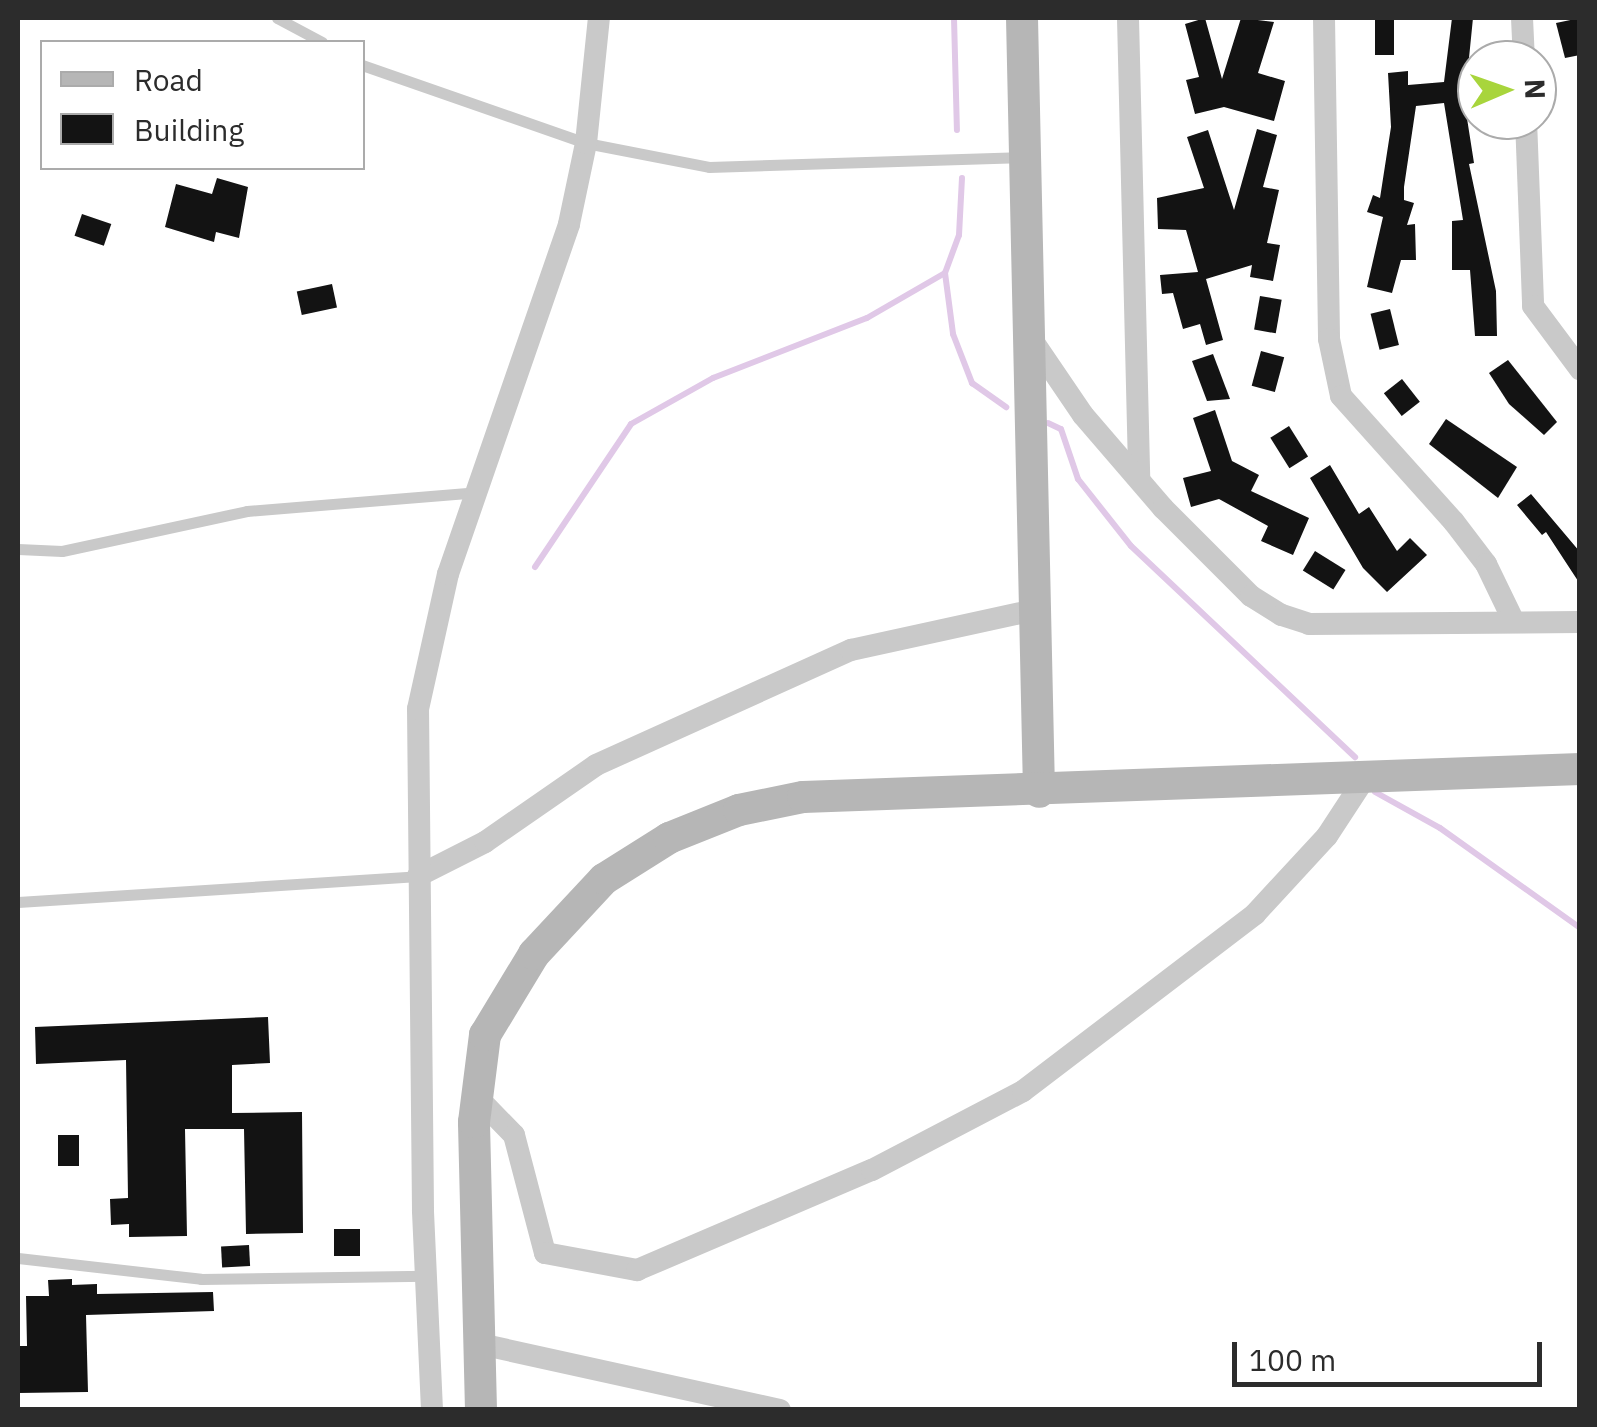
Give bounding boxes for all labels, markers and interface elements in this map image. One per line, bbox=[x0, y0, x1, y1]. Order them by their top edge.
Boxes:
legend bbox=[40, 40, 365, 170]
north arrow bbox=[1457, 40, 1557, 140]
text: Road bbox=[134, 60, 203, 99]
text: N bbox=[1517, 78, 1554, 100]
text: Building bbox=[134, 110, 244, 149]
scale bar bbox=[1237, 1322, 1547, 1384]
text: 100 m bbox=[1249, 1340, 1336, 1379]

